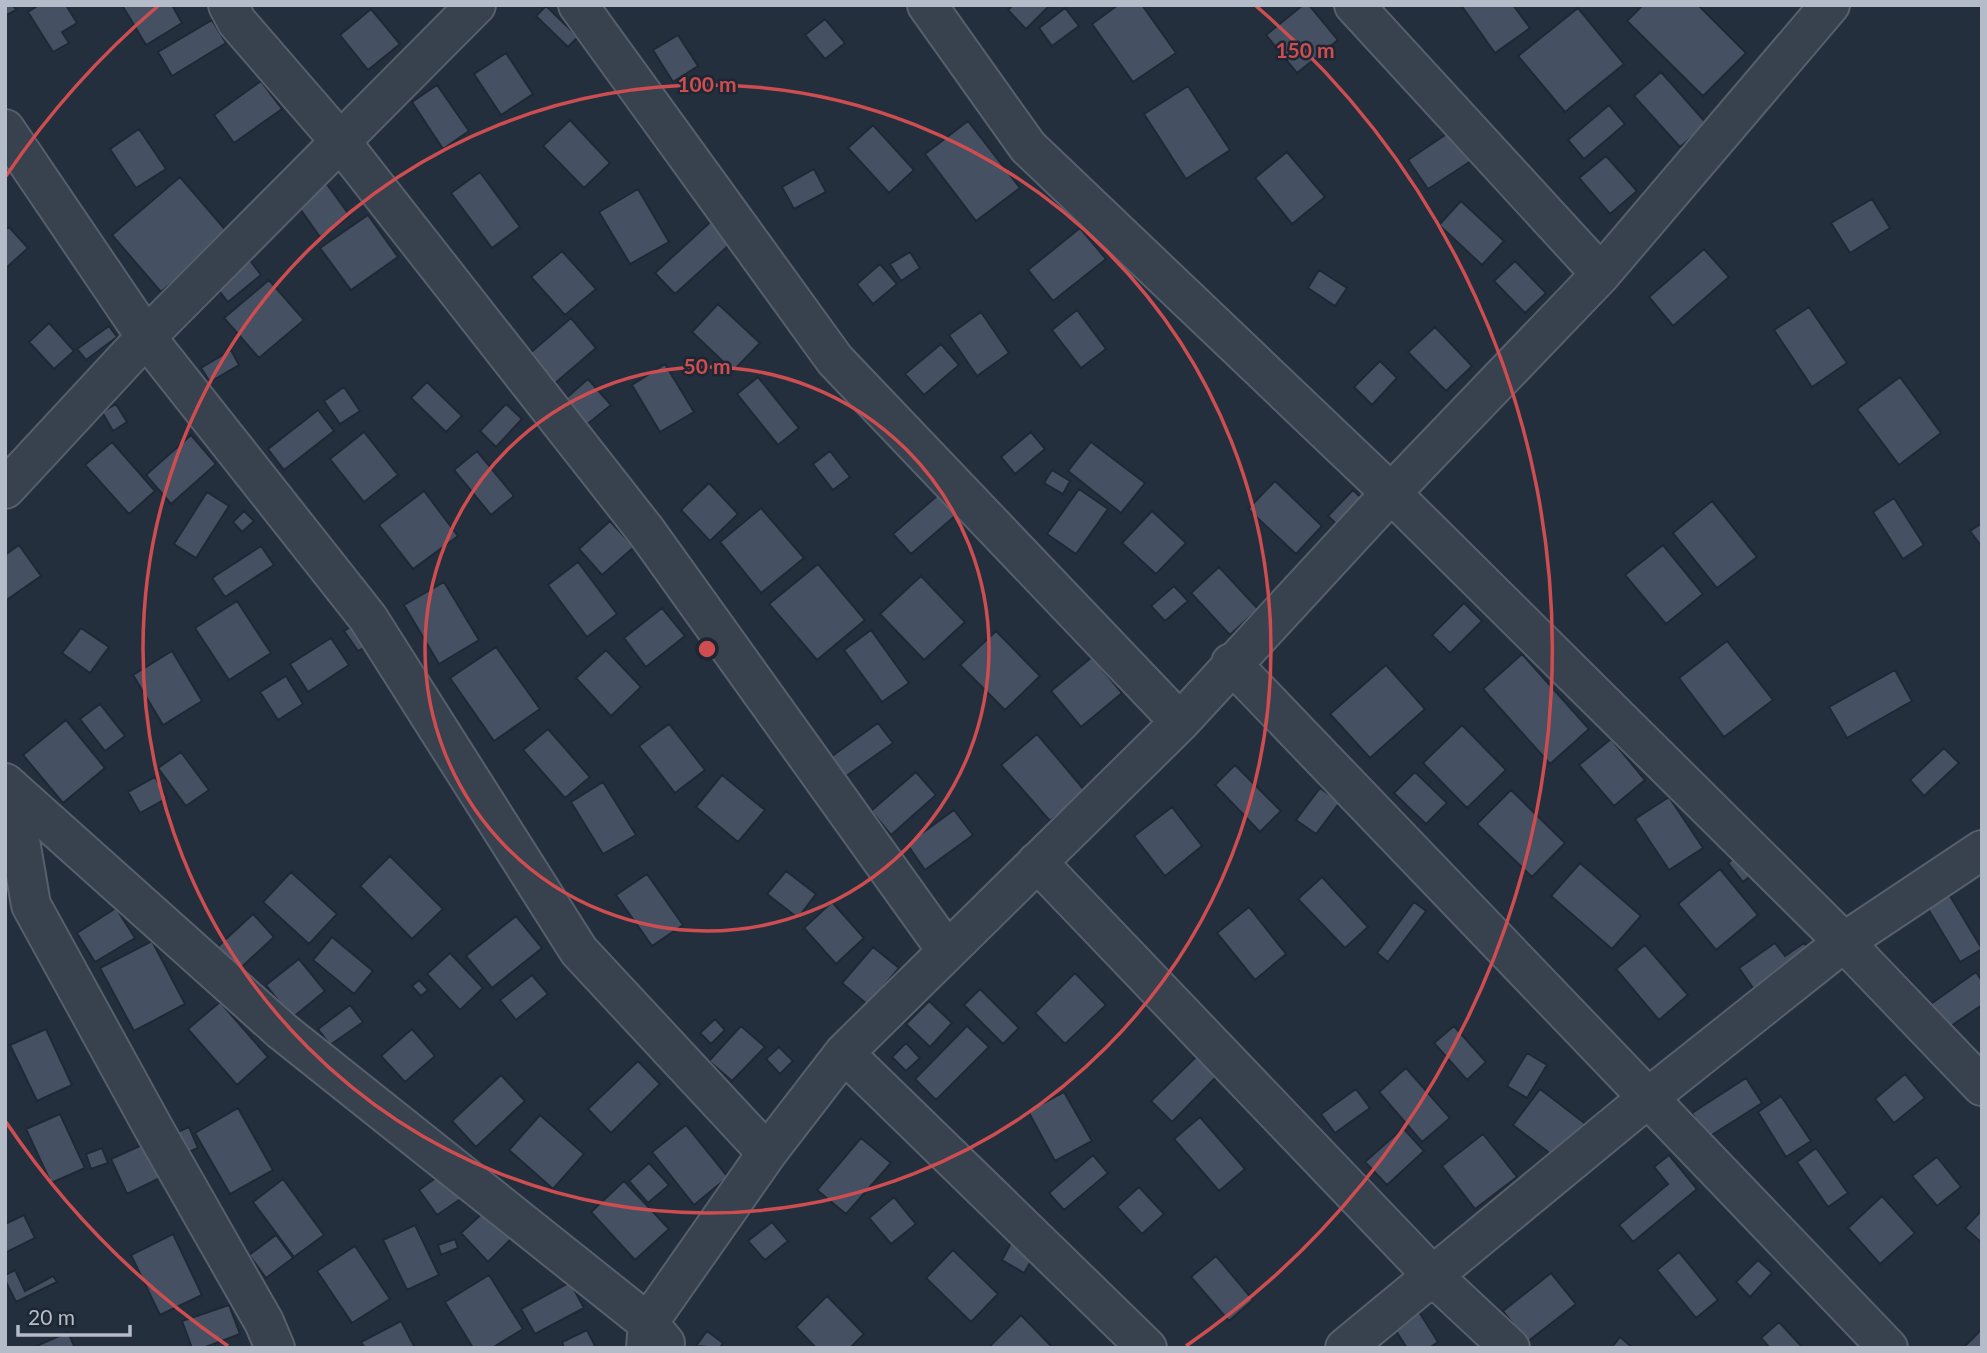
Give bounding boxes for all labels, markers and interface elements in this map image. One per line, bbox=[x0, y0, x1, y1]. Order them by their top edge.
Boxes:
text: 150 m bbox=[1275, 37, 1335, 62]
text: 100 m bbox=[677, 71, 737, 96]
text: 50 m bbox=[683, 353, 731, 378]
centre of rings bbox=[695, 637, 719, 661]
scale bar bbox=[18, 1294, 130, 1338]
text: 20 m bbox=[28, 1304, 75, 1329]

